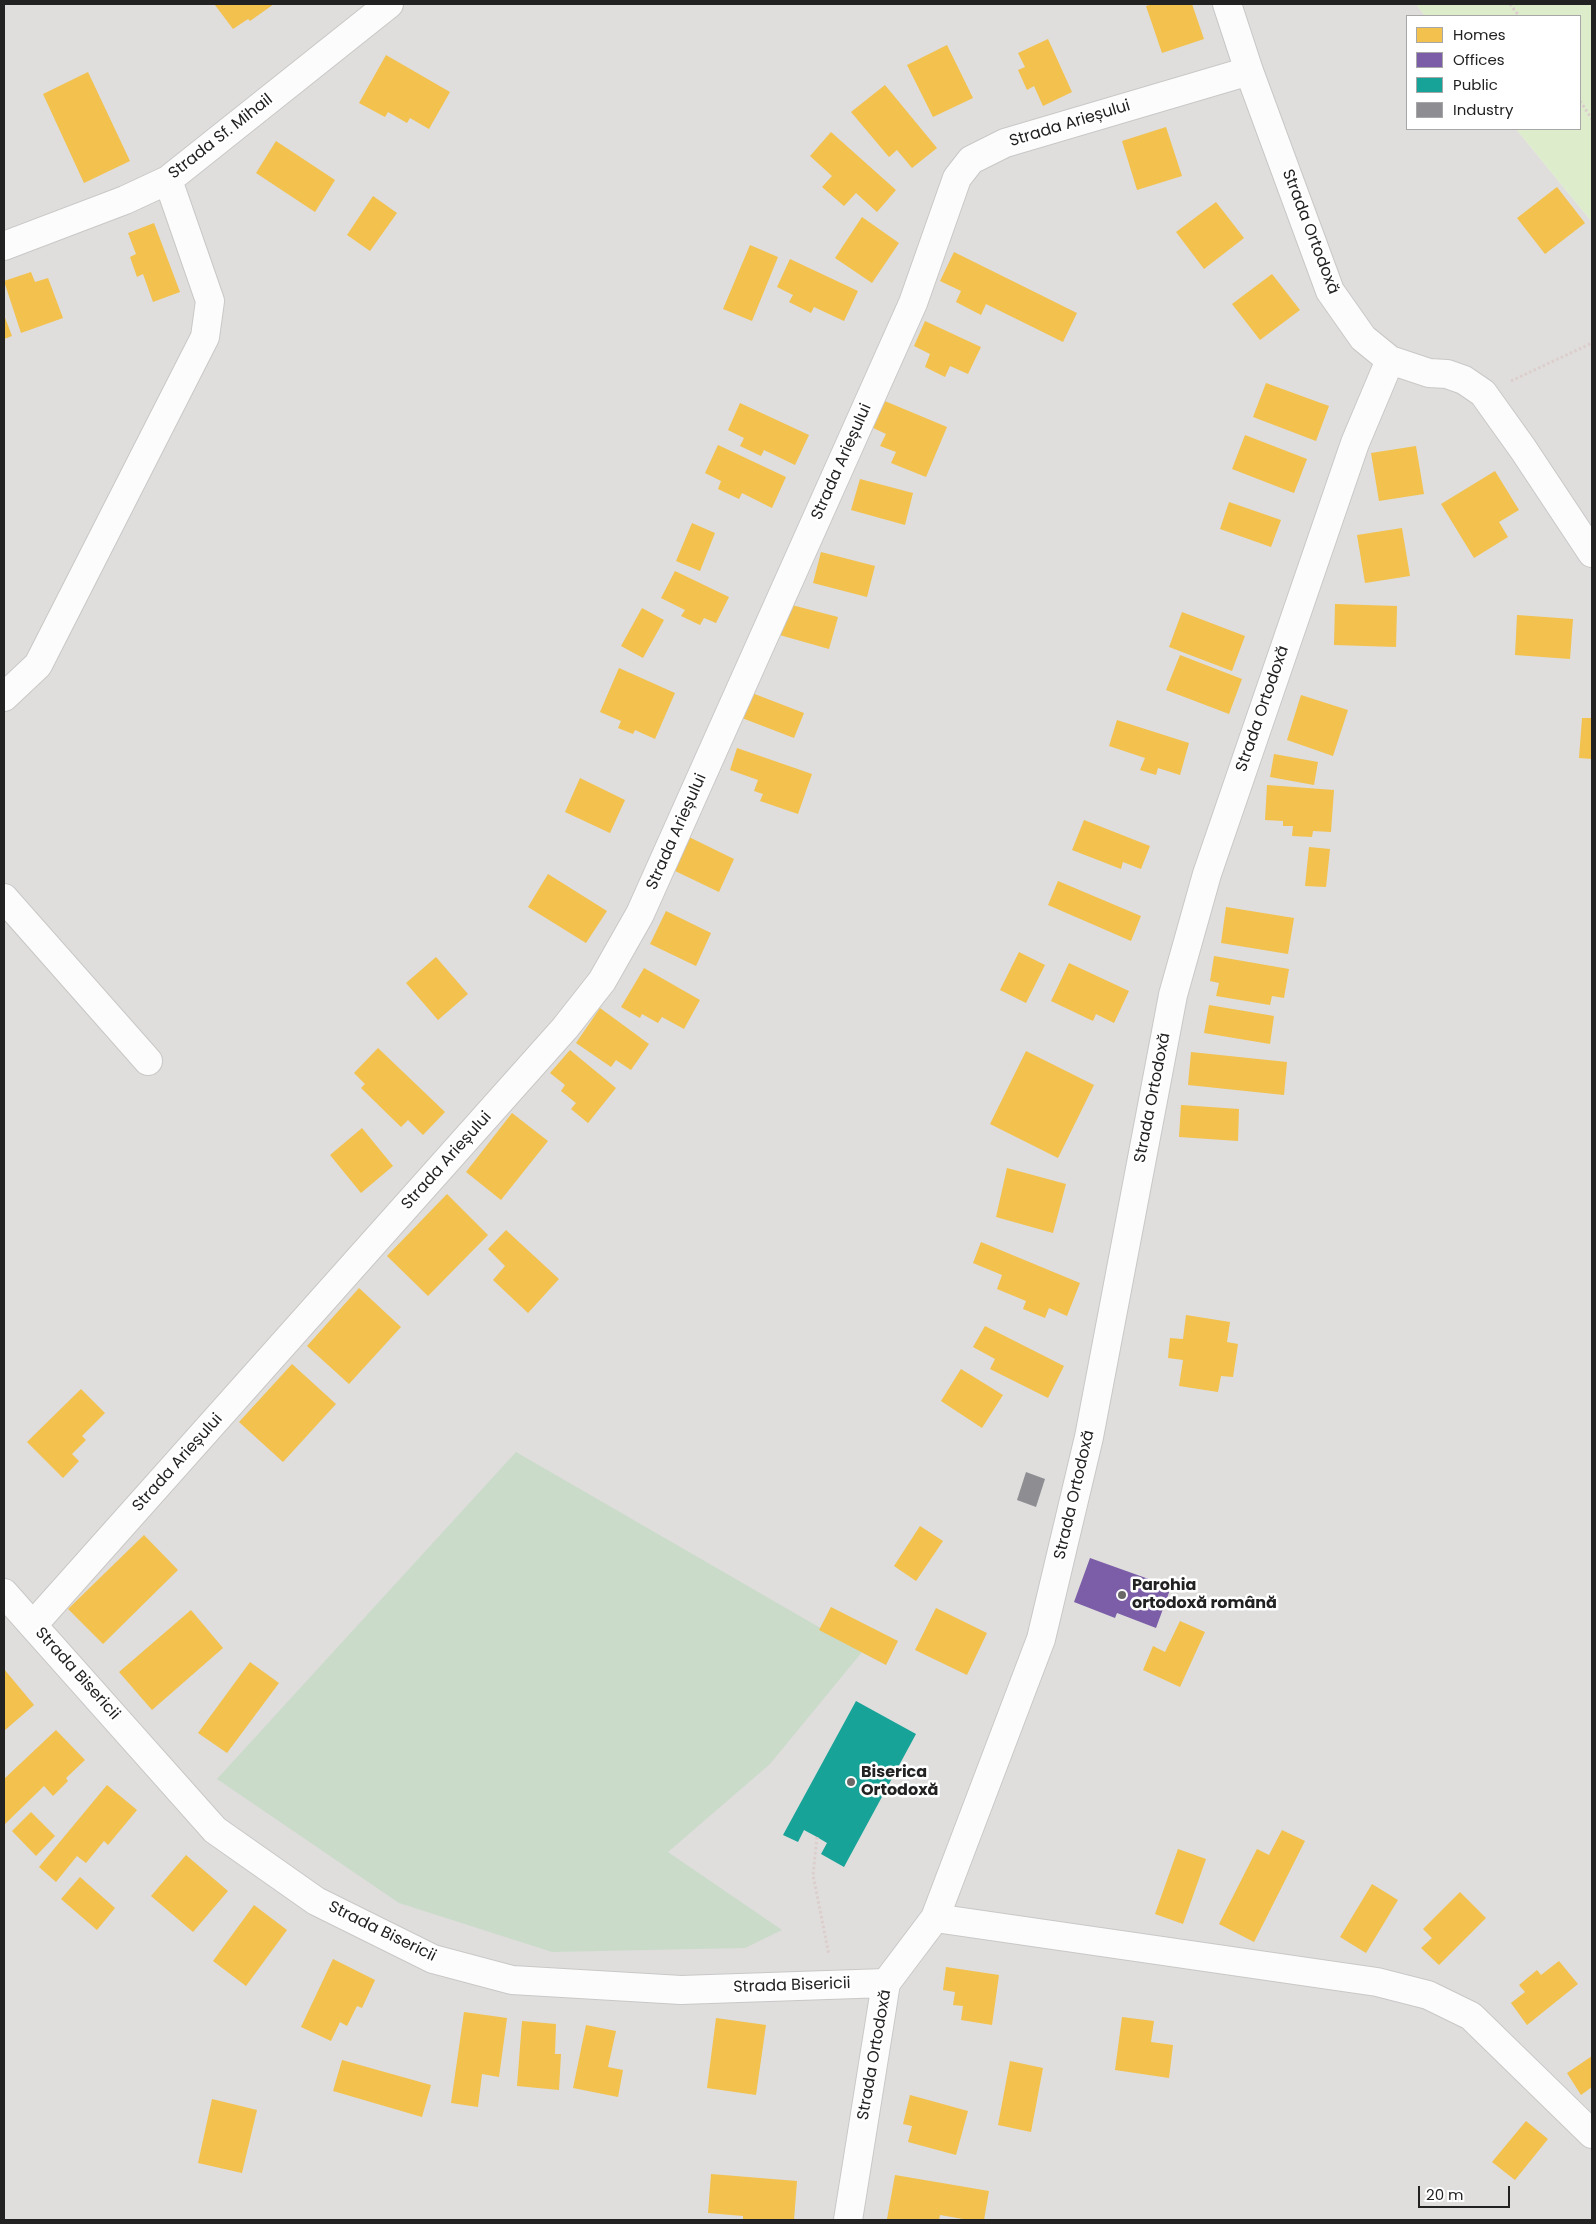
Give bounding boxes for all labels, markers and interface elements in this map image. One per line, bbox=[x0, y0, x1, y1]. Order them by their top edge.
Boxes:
legend bbox=[1406, 15, 1581, 130]
text: Homes bbox=[1453, 24, 1506, 45]
text: Offices bbox=[1453, 49, 1505, 70]
text: Public bbox=[1453, 74, 1498, 95]
street label: Strada Sf. Mihail bbox=[165, 90, 277, 184]
street label: Strada Arieșului bbox=[1007, 97, 1133, 151]
text: Industry bbox=[1453, 99, 1513, 120]
street label: Strada Ortodoxă bbox=[1277, 167, 1343, 297]
street label: Strada Arieșului bbox=[808, 401, 876, 523]
street label: Strada Ortodoxă bbox=[1232, 643, 1294, 775]
street label: Strada Arieșului bbox=[643, 771, 711, 893]
street label: Strada Ortodoxă bbox=[1131, 1031, 1175, 1165]
street label: Strada Arieșului bbox=[398, 1108, 496, 1214]
street label: Strada Arieșului bbox=[129, 1410, 227, 1516]
street label: Strada Ortodoxă bbox=[1051, 1429, 1099, 1561]
place label: Parohia ortodoxă română bbox=[1132, 1576, 1277, 1614]
marker: Parohia ortodoxă română bbox=[1116, 1589, 1128, 1601]
street label: Strada Bisericii bbox=[31, 1624, 123, 1724]
place label: Biserica Ortodoxă bbox=[861, 1763, 938, 1801]
marker: Biserica Ortodoxă bbox=[845, 1776, 857, 1788]
street label: Strada Bisericii bbox=[325, 1898, 439, 1966]
street label: Strada Bisericii bbox=[733, 1974, 851, 1998]
street label: Strada Ortodoxă bbox=[854, 1988, 896, 2122]
scale bar bbox=[1421, 2176, 1514, 2208]
text: 20 m bbox=[1426, 2184, 1464, 2205]

